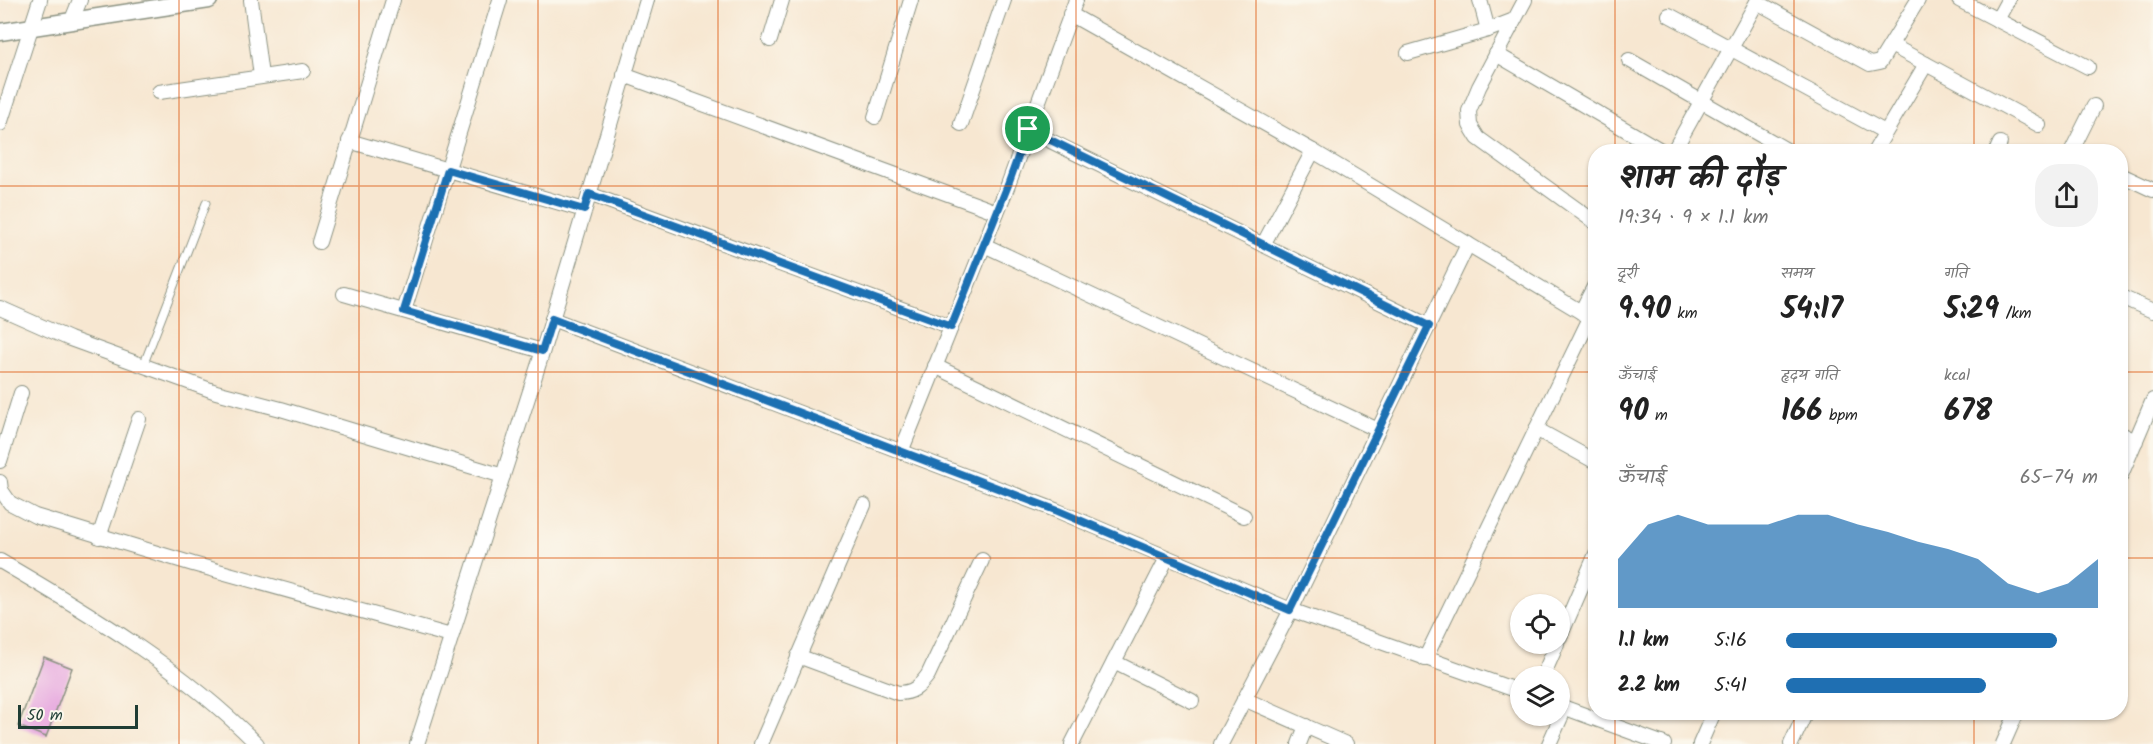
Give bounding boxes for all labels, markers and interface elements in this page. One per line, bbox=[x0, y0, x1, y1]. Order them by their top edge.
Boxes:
pin bbox=[1002, 103, 1053, 154]
icon: arrive bbox=[1011, 112, 1044, 145]
text: शाम की दौड़ bbox=[1618, 153, 1781, 206]
button: share bbox=[2035, 164, 2098, 227]
text: 19:34 · 9 × 1.1 km bbox=[1618, 202, 1768, 234]
text: दूरी bbox=[1618, 261, 1637, 286]
text: समय bbox=[1781, 261, 1813, 286]
text: गति bbox=[1944, 261, 1968, 286]
text: 9.90 bbox=[1618, 286, 1671, 334]
text: 54:17 bbox=[1781, 286, 1843, 334]
text: 5:29 bbox=[1944, 286, 1999, 334]
text: km bbox=[1671, 301, 1698, 326]
text: /km bbox=[1999, 301, 2032, 326]
text: ऊँचाई bbox=[1618, 363, 1656, 388]
text: हृदय गति bbox=[1781, 363, 1838, 388]
text: kcal bbox=[1944, 363, 1970, 388]
text: 90 bbox=[1618, 388, 1649, 436]
text: 166 bbox=[1781, 388, 1823, 436]
text: 678 bbox=[1944, 388, 1992, 436]
text: m bbox=[1649, 403, 1668, 428]
text: bpm bbox=[1823, 403, 1858, 428]
text: ऊँचाई bbox=[1618, 462, 1666, 494]
text: 65–74 m bbox=[2020, 462, 2098, 494]
map controls bbox=[1510, 594, 1570, 726]
button: locate bbox=[1510, 594, 1570, 654]
text: 1.1 km bbox=[1618, 625, 1669, 657]
text: 5:16 bbox=[1714, 625, 1747, 657]
button: layers bbox=[1510, 666, 1570, 726]
text: 2.2 km bbox=[1618, 670, 1680, 702]
text: 5:41 bbox=[1714, 670, 1747, 702]
scale bar bbox=[18, 702, 138, 730]
text: 50 m bbox=[27, 703, 63, 728]

